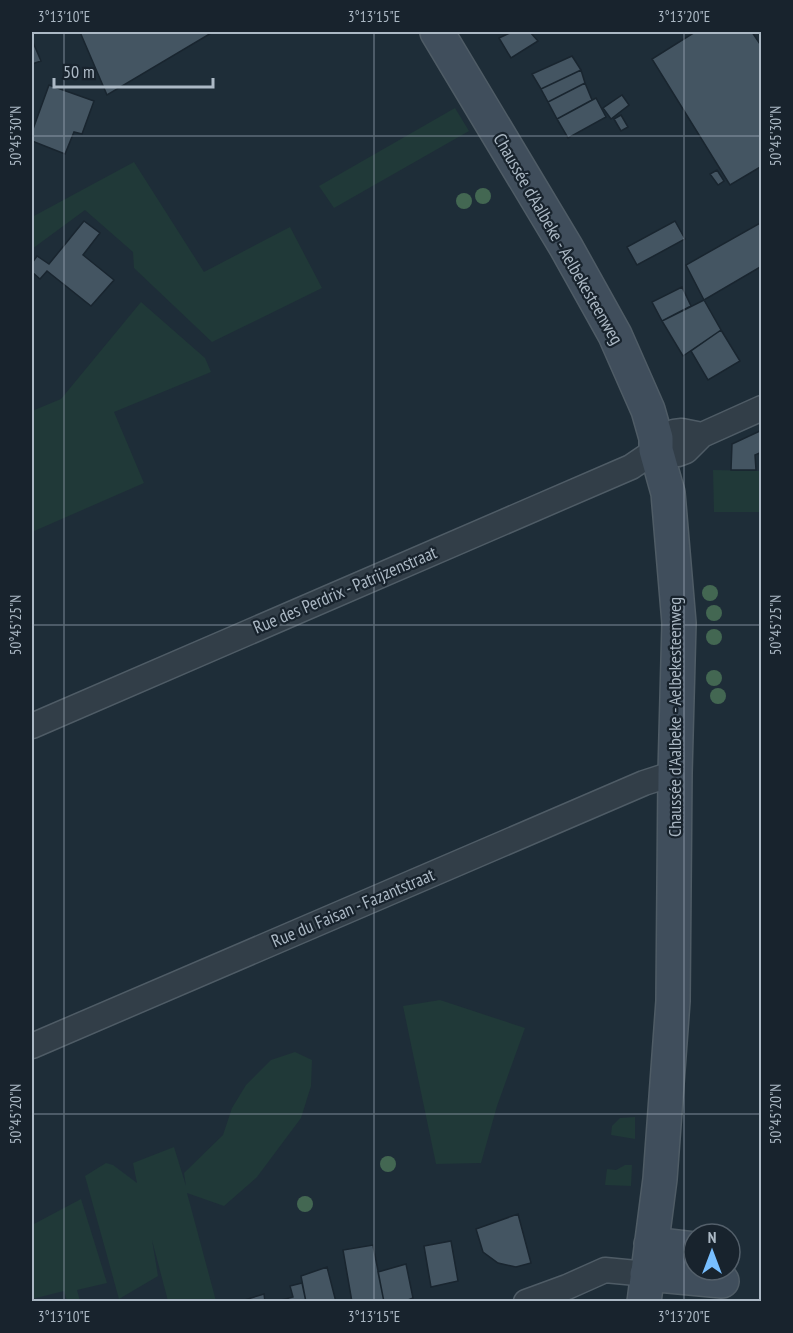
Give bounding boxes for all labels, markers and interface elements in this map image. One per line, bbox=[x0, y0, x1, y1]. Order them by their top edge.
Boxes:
text: 3°13'10"E bbox=[38, 7, 90, 26]
text: 3°13'15"E bbox=[348, 7, 400, 26]
text: 3°13'20"E bbox=[658, 7, 710, 26]
scale bar bbox=[54, 51, 213, 89]
text: 50 m bbox=[63, 60, 95, 83]
text: 50°45'30"N bbox=[6, 106, 25, 166]
text: 50°45'30"N bbox=[766, 106, 785, 166]
street label: Chaussée d'Aalbeke - Aelbekesteenweg bbox=[488, 129, 628, 348]
street label: Rue des Perdrix - Patrijzenstraat bbox=[249, 540, 440, 639]
text: 50°45'25"N bbox=[6, 595, 25, 655]
text: 50°45'25"N bbox=[766, 595, 785, 655]
street label: Chaussée d'Aalbeke - Aelbekesteenweg bbox=[663, 597, 686, 837]
street label: Rue du Faisan - Fazantstraat bbox=[268, 863, 438, 952]
text: 50°45'20"N bbox=[6, 1084, 25, 1144]
text: 50°45'20"N bbox=[766, 1084, 785, 1144]
north arrow bbox=[682, 1222, 742, 1282]
text: N bbox=[708, 1227, 716, 1247]
text: 3°13'10"E bbox=[38, 1307, 90, 1326]
text: 3°13'15"E bbox=[348, 1307, 400, 1326]
text: 3°13'20"E bbox=[658, 1307, 710, 1326]

